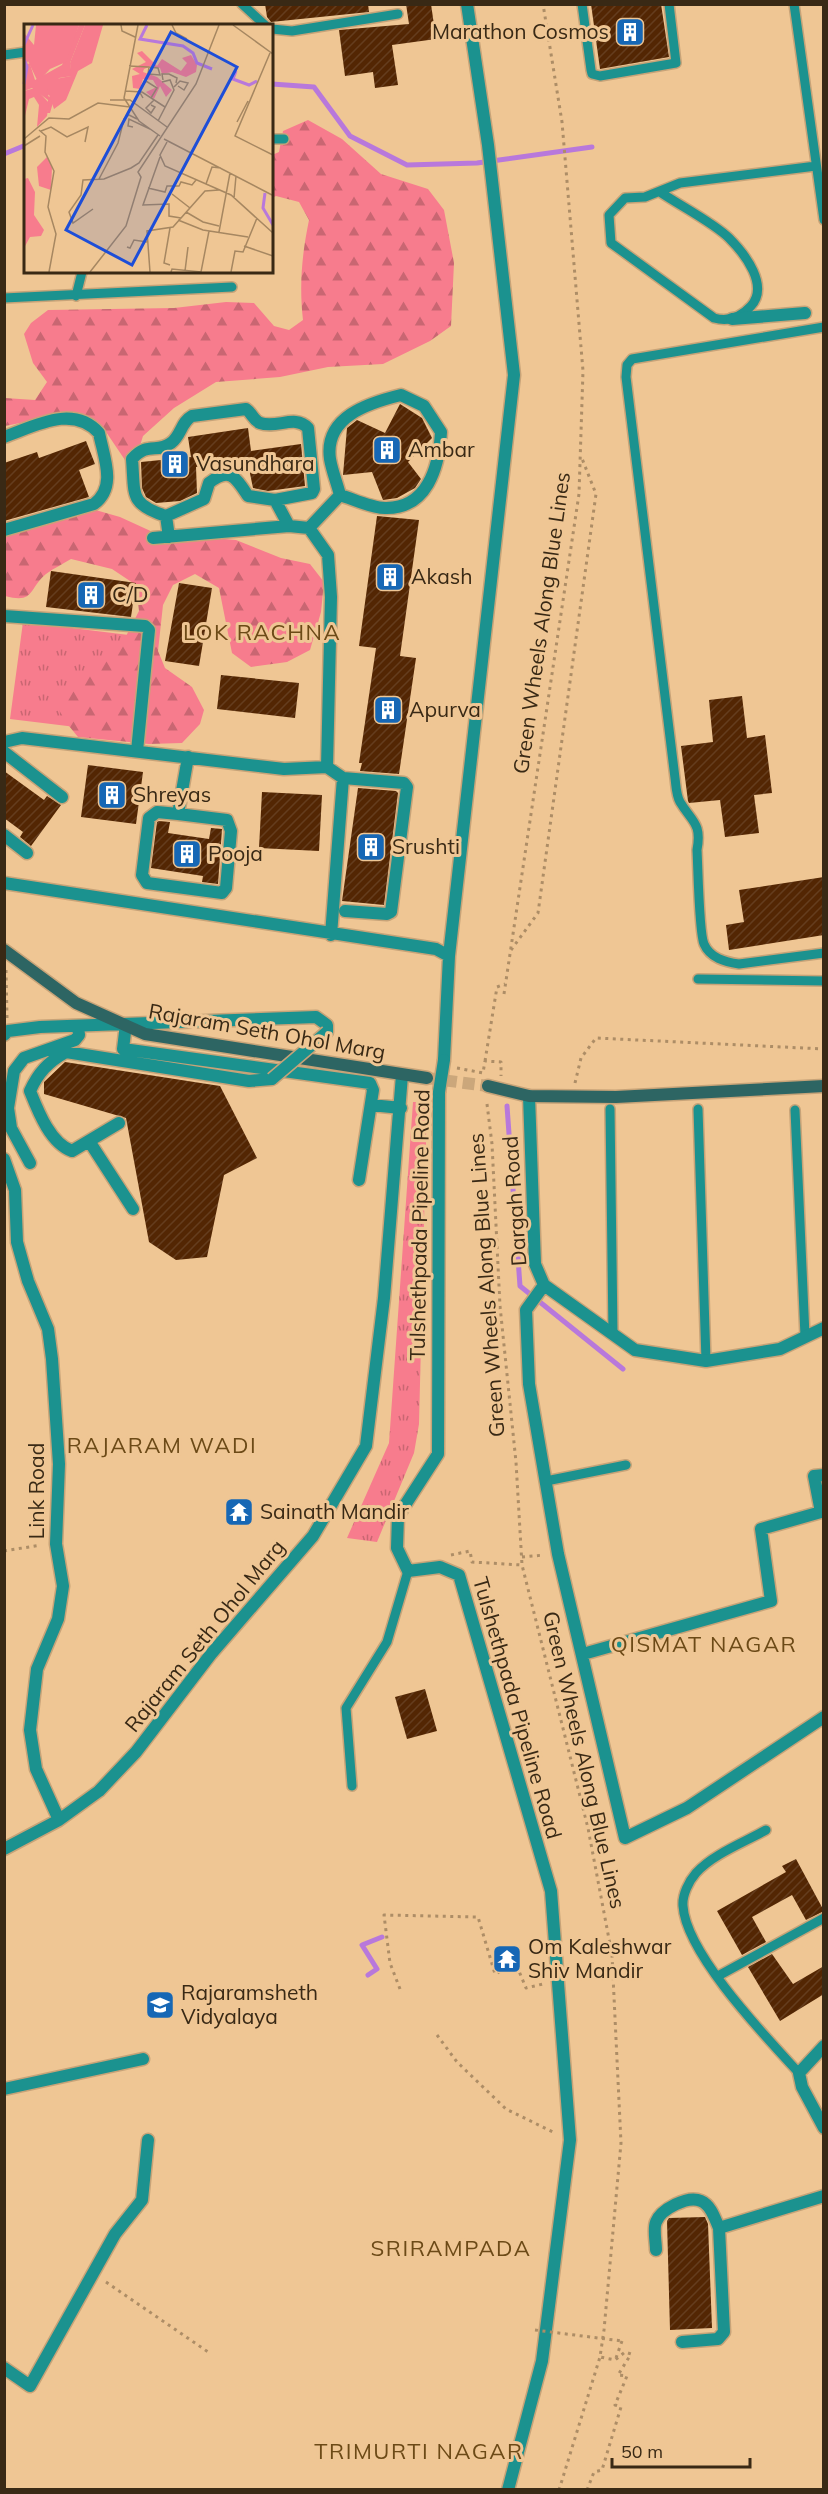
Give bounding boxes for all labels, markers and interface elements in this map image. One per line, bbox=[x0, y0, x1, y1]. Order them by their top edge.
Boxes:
building icon: Marathon Cosmos bbox=[614, 16, 646, 48]
place label: Marathon Cosmos bbox=[432, 18, 609, 44]
inset map bbox=[24, 24, 273, 273]
building icon: Ambar bbox=[371, 434, 403, 466]
place label: Ambar bbox=[408, 436, 475, 462]
building icon: Vasundhara bbox=[159, 448, 191, 480]
place label: Vasundhara bbox=[196, 450, 315, 476]
street label: Green Wheels Along Blue Lines bbox=[507, 470, 575, 776]
building icon: Akash bbox=[374, 561, 406, 593]
place label: Akash bbox=[411, 563, 472, 589]
building icon: C/D bbox=[75, 579, 107, 611]
place label: C/D bbox=[112, 581, 148, 607]
district label: LOK RACHNA bbox=[183, 618, 341, 646]
building icon: Apurva bbox=[372, 694, 404, 726]
place label: Apurva bbox=[409, 696, 481, 722]
building icon: Shreyas bbox=[96, 779, 128, 811]
place label: Shreyas bbox=[133, 781, 211, 807]
building icon: Srushti bbox=[355, 831, 387, 863]
place label: Srushti bbox=[392, 833, 460, 859]
building icon: Pooja bbox=[171, 838, 203, 870]
place label: Pooja bbox=[208, 840, 263, 866]
street label: Rajaram Seth Ohol Marg bbox=[147, 997, 388, 1065]
street label: Tulshethpada Pipeline Road bbox=[404, 1089, 434, 1361]
street label: Green Wheels Along Blue Lines bbox=[462, 1132, 510, 1438]
street label: Dargah Road bbox=[496, 1135, 532, 1267]
district label: RAJARAM WADI bbox=[67, 1431, 257, 1459]
street label: Link Road bbox=[23, 1443, 49, 1539]
temple icon: Sainath Mandir bbox=[223, 1496, 255, 1528]
place label: Sainath Mandir bbox=[260, 1498, 409, 1524]
street label: Rajaram Seth Ohol Marg bbox=[119, 1534, 290, 1737]
street label: Tulshethpada Pipeline Road bbox=[468, 1574, 568, 1842]
street label: Green Wheels Along Blue Lines bbox=[538, 1608, 632, 1911]
district label: QISMAT NAGAR bbox=[611, 1630, 797, 1658]
place label: Om Kaleshwar Shiv Mandir bbox=[528, 1933, 672, 1983]
temple icon: Om Kaleshwar Shiv Mandir bbox=[491, 1943, 523, 1975]
place label: Rajaramsheth Vidyalaya bbox=[181, 1979, 318, 2029]
school or university icon: Rajaramsheth Vidyalaya bbox=[144, 1989, 176, 2021]
district label: SRIRAMPADA bbox=[371, 2234, 531, 2262]
scale bar bbox=[612, 2431, 750, 2469]
district label: TRIMURTI NAGAR bbox=[314, 2437, 524, 2465]
text: 50 m bbox=[621, 2440, 663, 2463]

